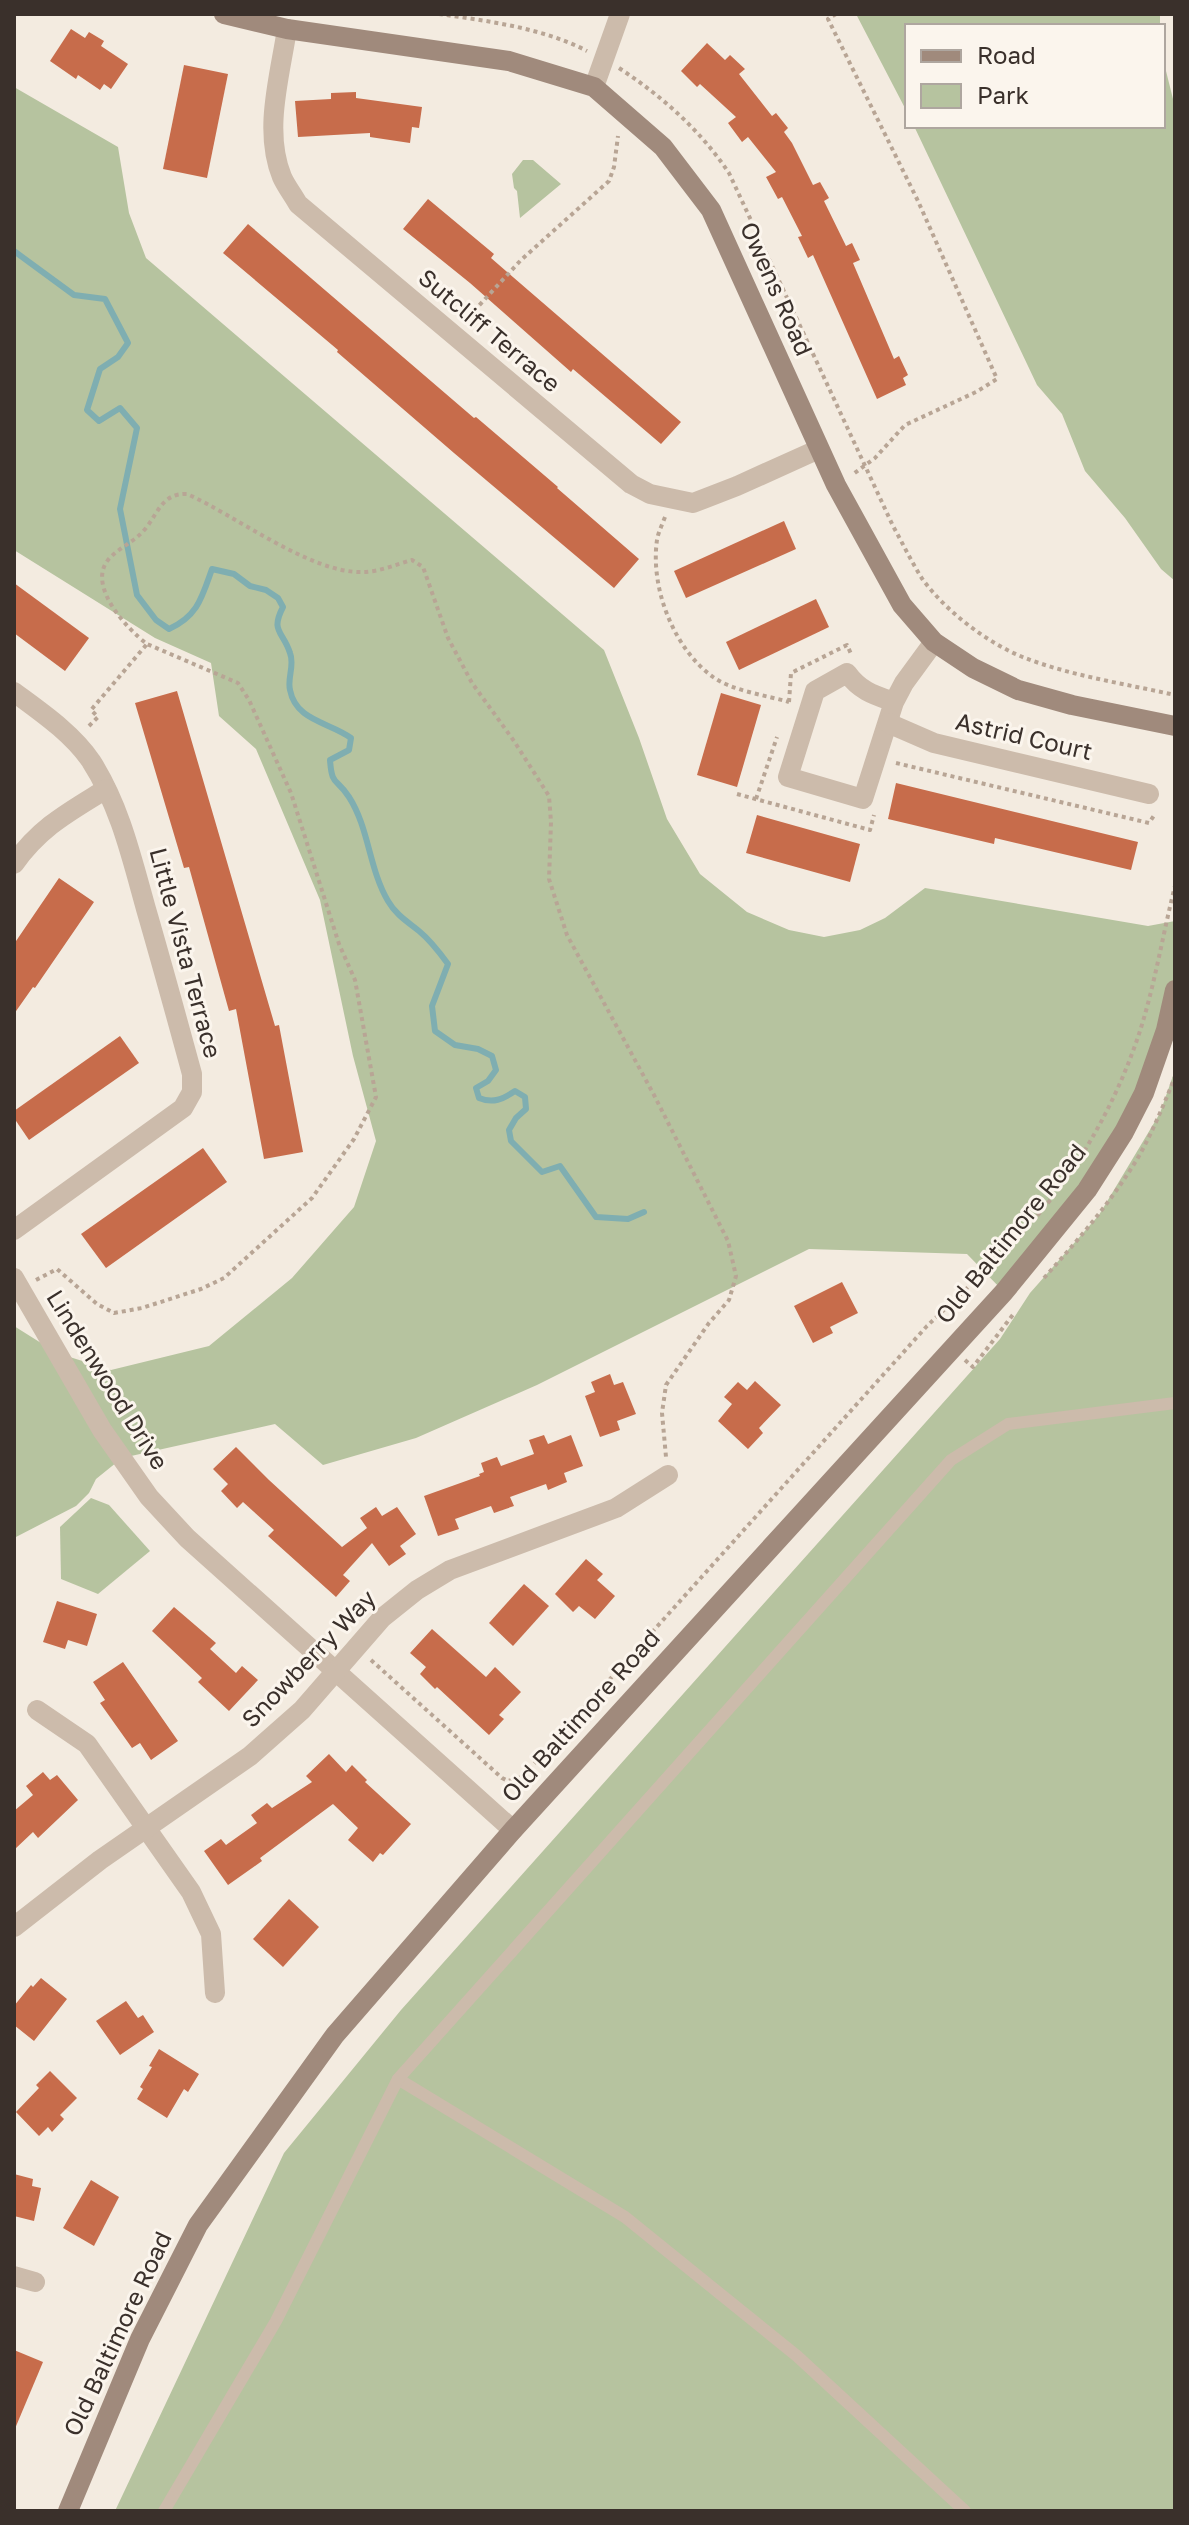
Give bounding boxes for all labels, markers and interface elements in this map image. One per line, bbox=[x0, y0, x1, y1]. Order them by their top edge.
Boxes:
legend bbox=[905, 24, 1165, 128]
text: Road bbox=[977, 40, 1036, 69]
text: Park bbox=[977, 80, 1029, 109]
street label: Owens Road bbox=[735, 217, 820, 360]
street label: Sutcliff Terrace bbox=[413, 262, 567, 398]
street label: Astrid Court bbox=[953, 706, 1096, 765]
street label: Little Vista Terrace bbox=[144, 844, 228, 1061]
street label: Old Baltimore Road bbox=[929, 1138, 1091, 1329]
street label: Lindenwood Drive bbox=[41, 1284, 175, 1474]
street label: Snowberry Way bbox=[235, 1583, 381, 1733]
street label: Old Baltimore Road bbox=[495, 1623, 665, 1807]
street label: Old Baltimore Road bbox=[57, 2226, 177, 2440]

